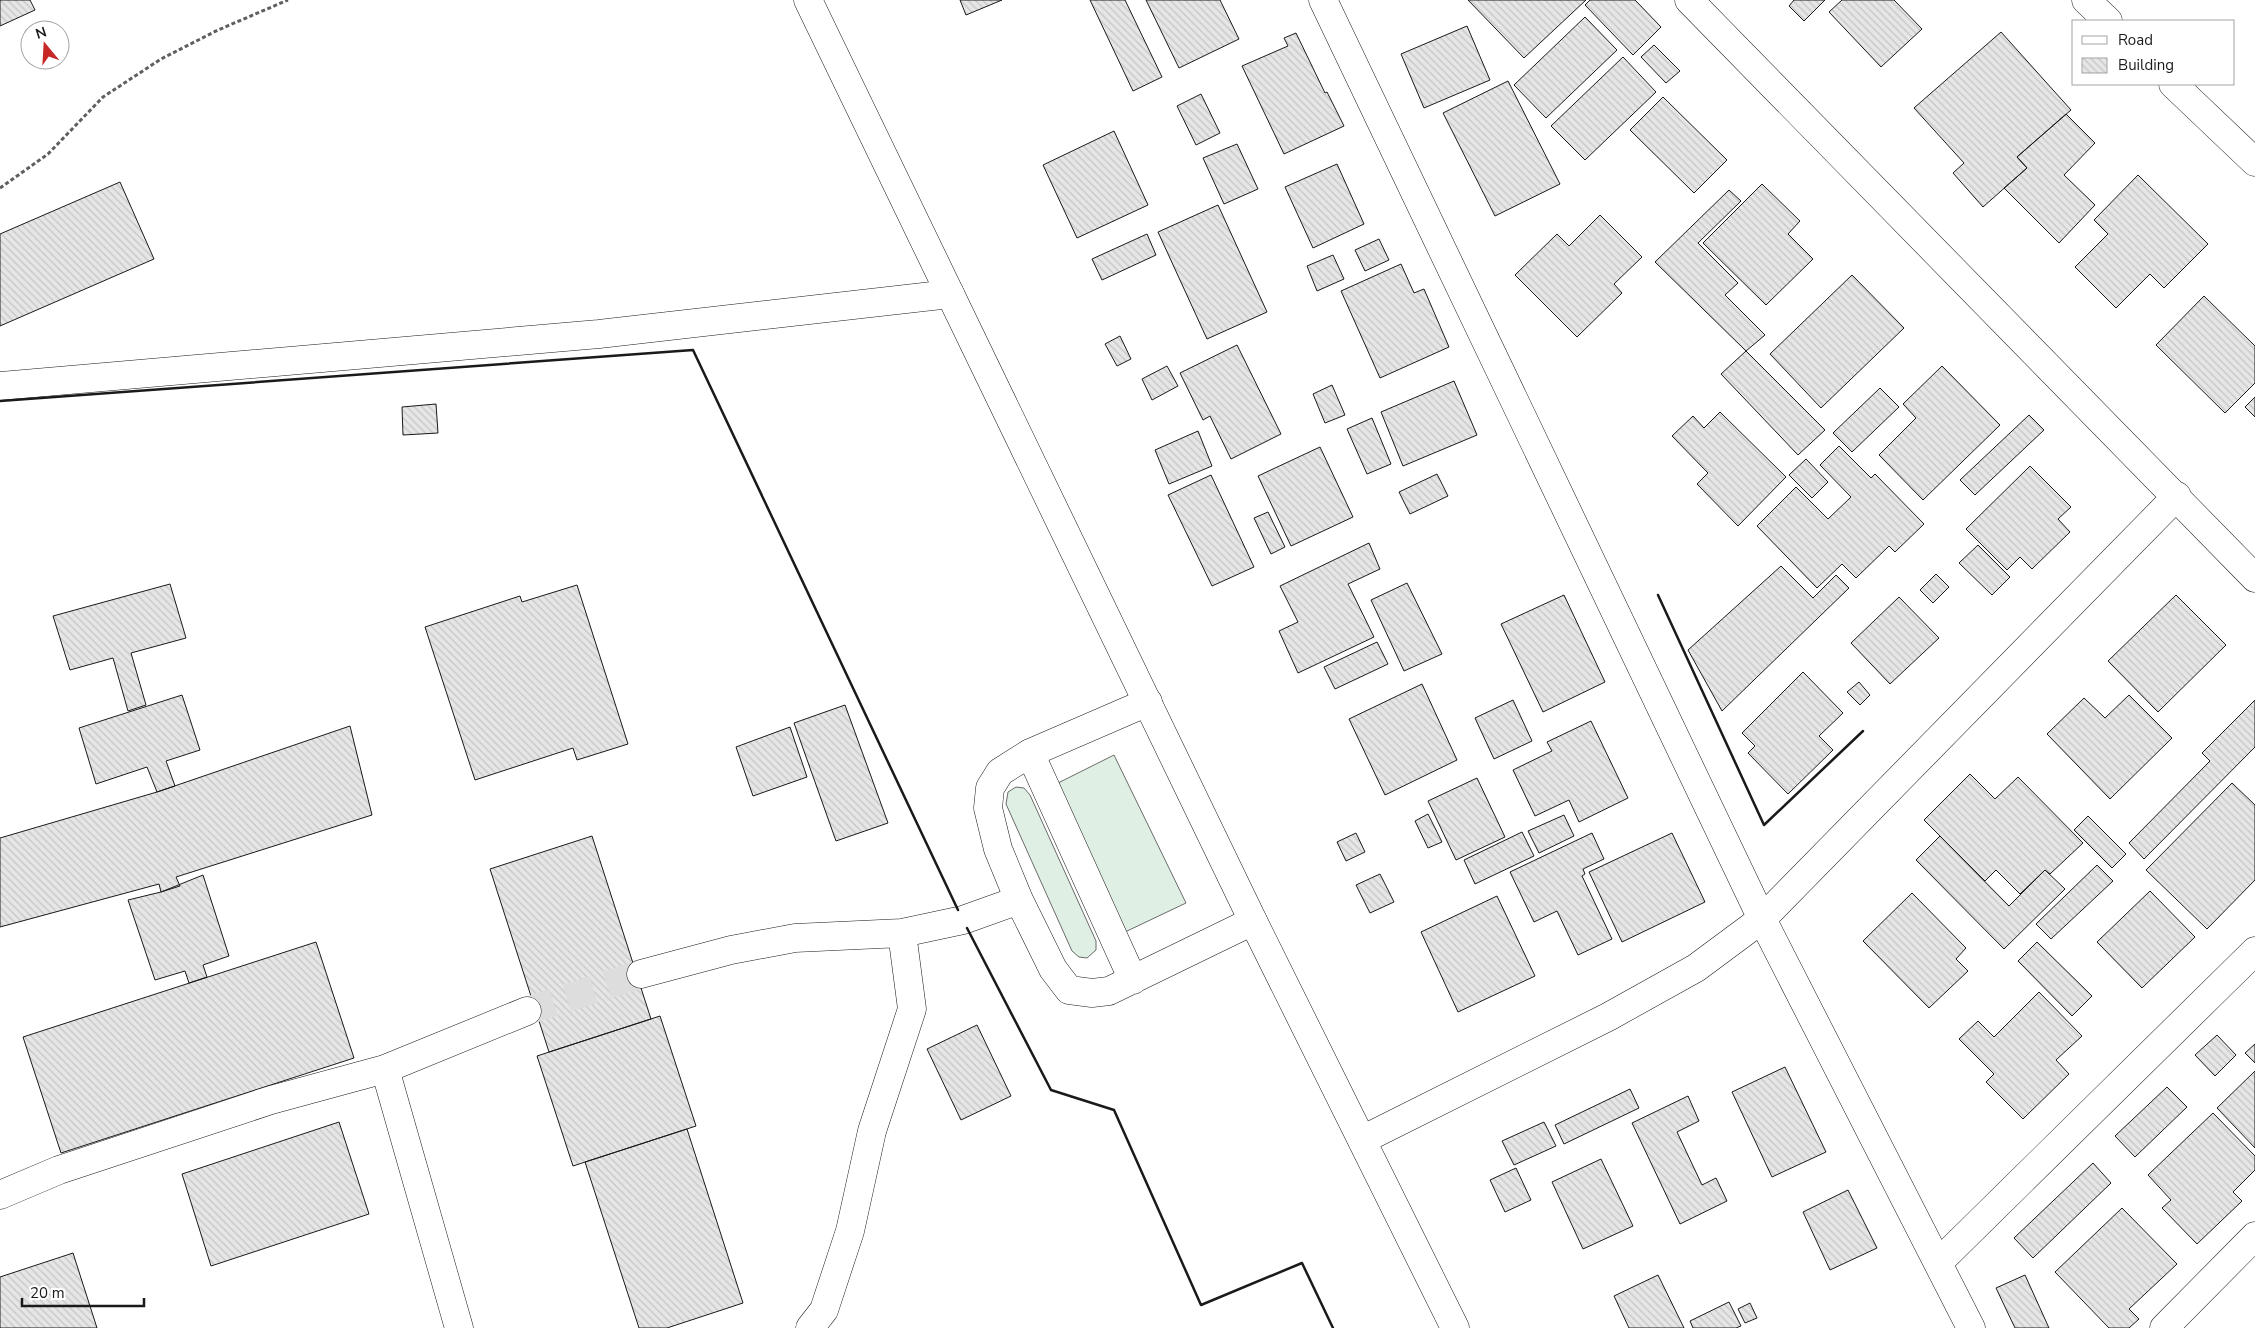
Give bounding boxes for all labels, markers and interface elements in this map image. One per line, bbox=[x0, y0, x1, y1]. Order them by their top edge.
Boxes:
north arrow bbox=[20, 20, 70, 70]
legend bbox=[2072, 20, 2235, 85]
text: N bbox=[33, 22, 49, 44]
text: Road bbox=[2118, 30, 2153, 50]
text: Building bbox=[2118, 55, 2174, 75]
scale bar bbox=[22, 1276, 145, 1308]
text: 20 m bbox=[30, 1283, 65, 1303]

